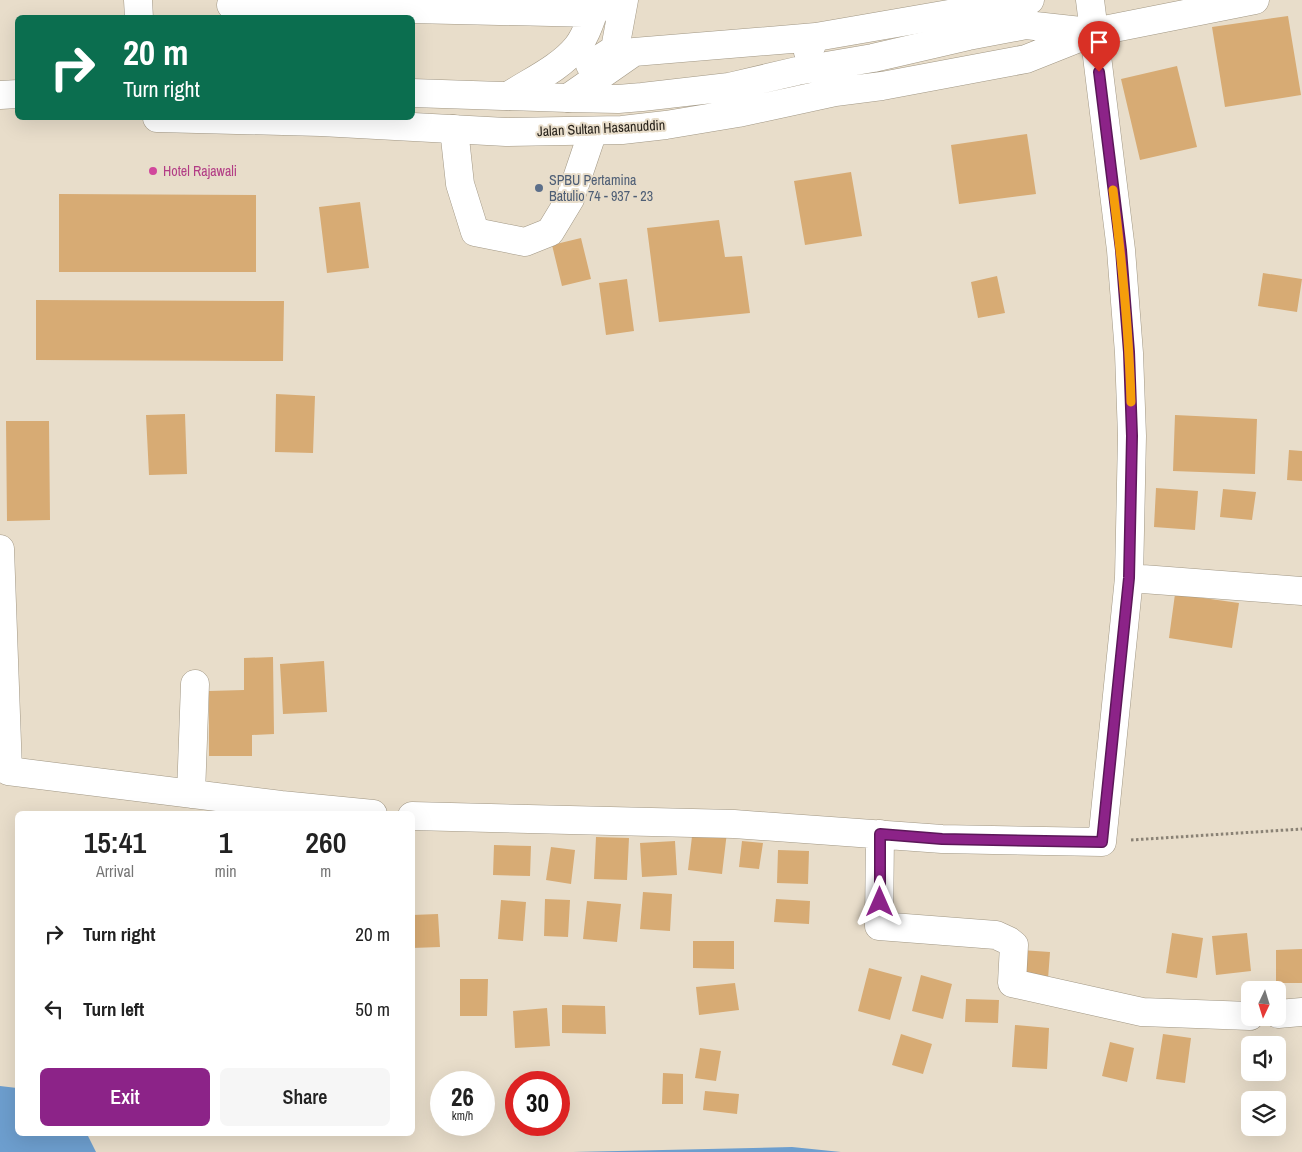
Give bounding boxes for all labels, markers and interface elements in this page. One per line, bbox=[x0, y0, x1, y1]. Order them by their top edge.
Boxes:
pin bbox=[1078, 21, 1120, 72]
icon: arrive bbox=[1085, 28, 1113, 56]
text: 20 m bbox=[123, 29, 188, 76]
icon: right bbox=[40, 35, 105, 100]
text: Turn right bbox=[123, 74, 200, 104]
street label: Jalan Sultan Hasanuddin bbox=[536, 116, 666, 140]
place label: Hotel Rajawali bbox=[163, 162, 237, 180]
marker: Hotel Rajawali bbox=[147, 165, 159, 177]
place label: SPBU Pertamina Batulio 74 - 937 - 23 bbox=[549, 171, 653, 205]
marker: SPBU Pertamina Batulio 74 - 937 - 23 bbox=[533, 182, 545, 194]
text: 15:41 bbox=[84, 822, 146, 862]
text: 1 bbox=[219, 822, 233, 862]
text: 260 bbox=[305, 822, 346, 862]
text: Arrival bbox=[96, 860, 134, 882]
text: min bbox=[215, 860, 237, 882]
text: m bbox=[320, 860, 331, 882]
position arrow bbox=[853, 875, 905, 927]
icon: right bbox=[40, 920, 68, 948]
text: Turn right bbox=[83, 921, 155, 947]
text: 20 m bbox=[355, 921, 390, 947]
north arrow bbox=[1241, 981, 1286, 1026]
map controls bbox=[1241, 981, 1286, 1136]
icon: left bbox=[40, 995, 68, 1023]
text: Turn left bbox=[83, 996, 144, 1022]
text: 50 m bbox=[355, 996, 390, 1022]
button: sound bbox=[1241, 1036, 1286, 1081]
button: Exit bbox=[40, 1068, 210, 1126]
button: Share bbox=[220, 1068, 390, 1126]
speed limit sign: 30 bbox=[505, 1071, 570, 1136]
text: 26 bbox=[451, 1080, 474, 1114]
button: layers bbox=[1241, 1091, 1286, 1136]
text: km/h bbox=[452, 1108, 473, 1124]

